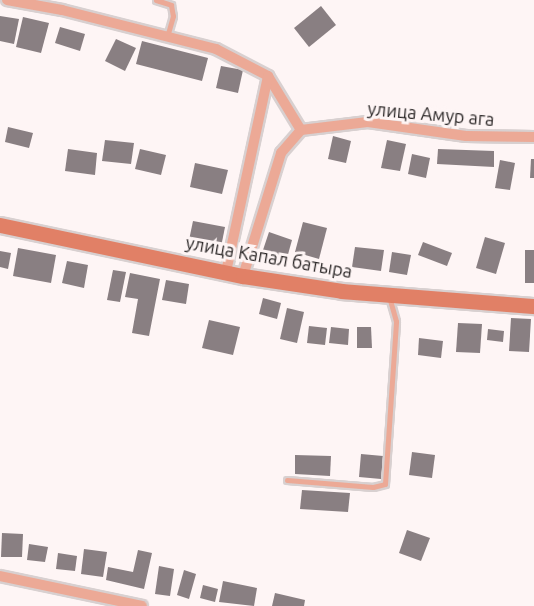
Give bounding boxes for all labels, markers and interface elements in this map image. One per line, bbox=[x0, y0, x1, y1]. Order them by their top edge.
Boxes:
street label: улица Амур ага bbox=[367, 98, 495, 130]
street label: улица Капал батыра bbox=[184, 232, 354, 282]

